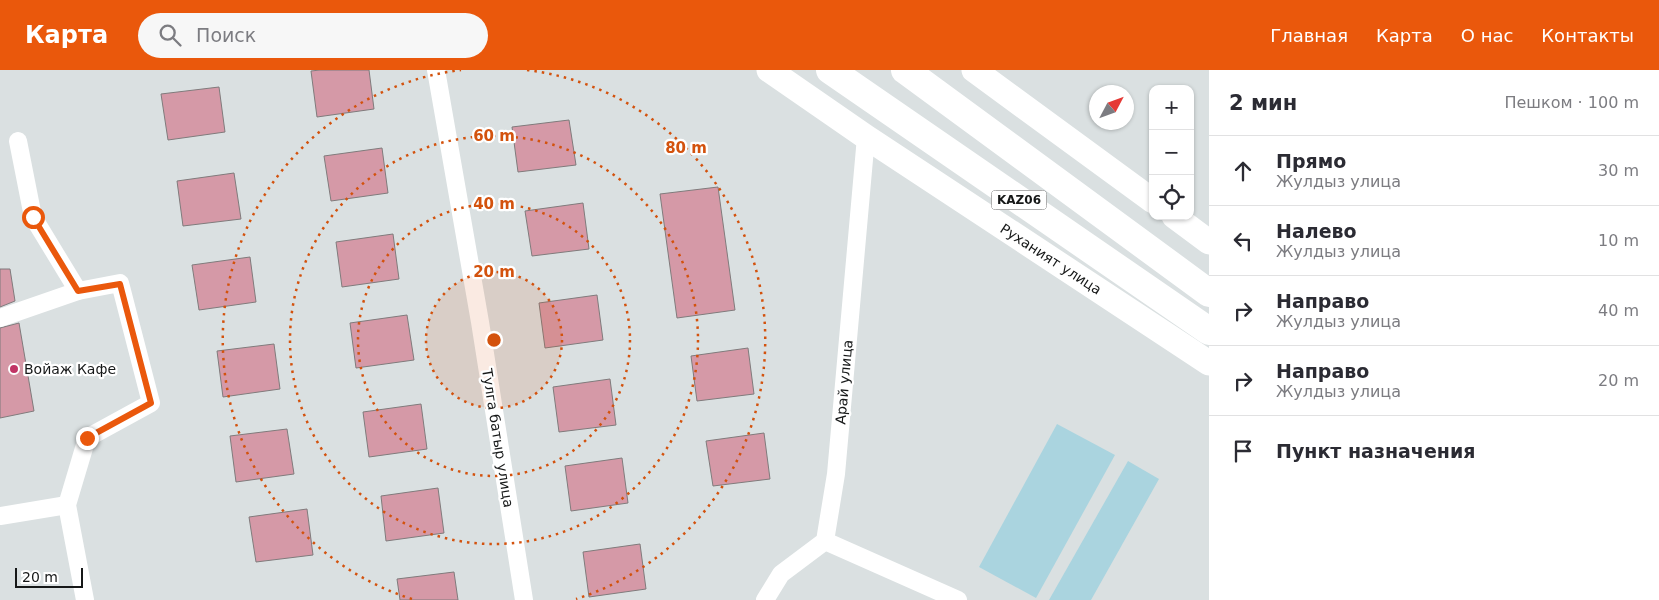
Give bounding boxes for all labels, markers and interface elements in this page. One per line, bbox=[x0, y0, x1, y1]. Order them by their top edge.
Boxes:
search box bbox=[138, 13, 488, 58]
text: Карта bbox=[25, 21, 108, 49]
icon: search bbox=[156, 21, 184, 49]
text: Поиск bbox=[196, 24, 256, 46]
text: Главная bbox=[1270, 25, 1348, 46]
text: Карта bbox=[1376, 25, 1433, 46]
text: О нас bbox=[1461, 25, 1513, 46]
text: Контакты bbox=[1541, 25, 1634, 46]
north arrow bbox=[1089, 85, 1134, 130]
map controls bbox=[1149, 85, 1194, 220]
button: + bbox=[1149, 85, 1194, 130]
text: 2 мин bbox=[1229, 91, 1297, 115]
text: Пешком · 100 m bbox=[1504, 93, 1639, 112]
text: 60 m bbox=[473, 127, 515, 145]
button: − bbox=[1149, 130, 1194, 175]
text: 80 m bbox=[665, 139, 707, 157]
text: Прямо bbox=[1276, 150, 1346, 172]
icon: ahead bbox=[1229, 157, 1257, 185]
text: 30 m bbox=[1598, 161, 1639, 180]
text: Жулдыз улица bbox=[1276, 172, 1401, 191]
button: locate bbox=[1149, 175, 1194, 220]
road number: KАZ06 bbox=[992, 190, 1046, 210]
text: 40 m bbox=[473, 195, 515, 213]
route start bbox=[22, 206, 45, 229]
street label: Руханият улица bbox=[997, 220, 1105, 298]
text: Налево bbox=[1276, 220, 1357, 242]
icon: left bbox=[1229, 227, 1257, 255]
text: 10 m bbox=[1598, 231, 1639, 250]
text: Жулдыз улица bbox=[1276, 242, 1401, 261]
text: 20 m bbox=[473, 263, 515, 281]
text: Направо bbox=[1276, 290, 1369, 312]
icon: right bbox=[1229, 297, 1257, 325]
text: 40 m bbox=[1598, 301, 1639, 320]
text: Жулдыз улица bbox=[1276, 312, 1401, 331]
centre of rings bbox=[485, 331, 503, 349]
street label: Арай улица bbox=[832, 339, 856, 425]
text: Направо bbox=[1276, 360, 1369, 382]
place label: Войаж Кафе bbox=[24, 361, 116, 377]
marker: Войаж Кафе bbox=[8, 363, 20, 375]
street label: Тулга батыр улица bbox=[479, 366, 517, 509]
icon: right bbox=[1229, 367, 1257, 395]
text: 20 m bbox=[1598, 371, 1639, 390]
text: Жулдыз улица bbox=[1276, 382, 1401, 401]
route end bbox=[76, 427, 99, 450]
icon: arrive bbox=[1229, 437, 1257, 465]
text: Пункт назначения bbox=[1276, 440, 1475, 462]
scale bar bbox=[15, 565, 82, 588]
text: 20 m bbox=[22, 569, 58, 585]

